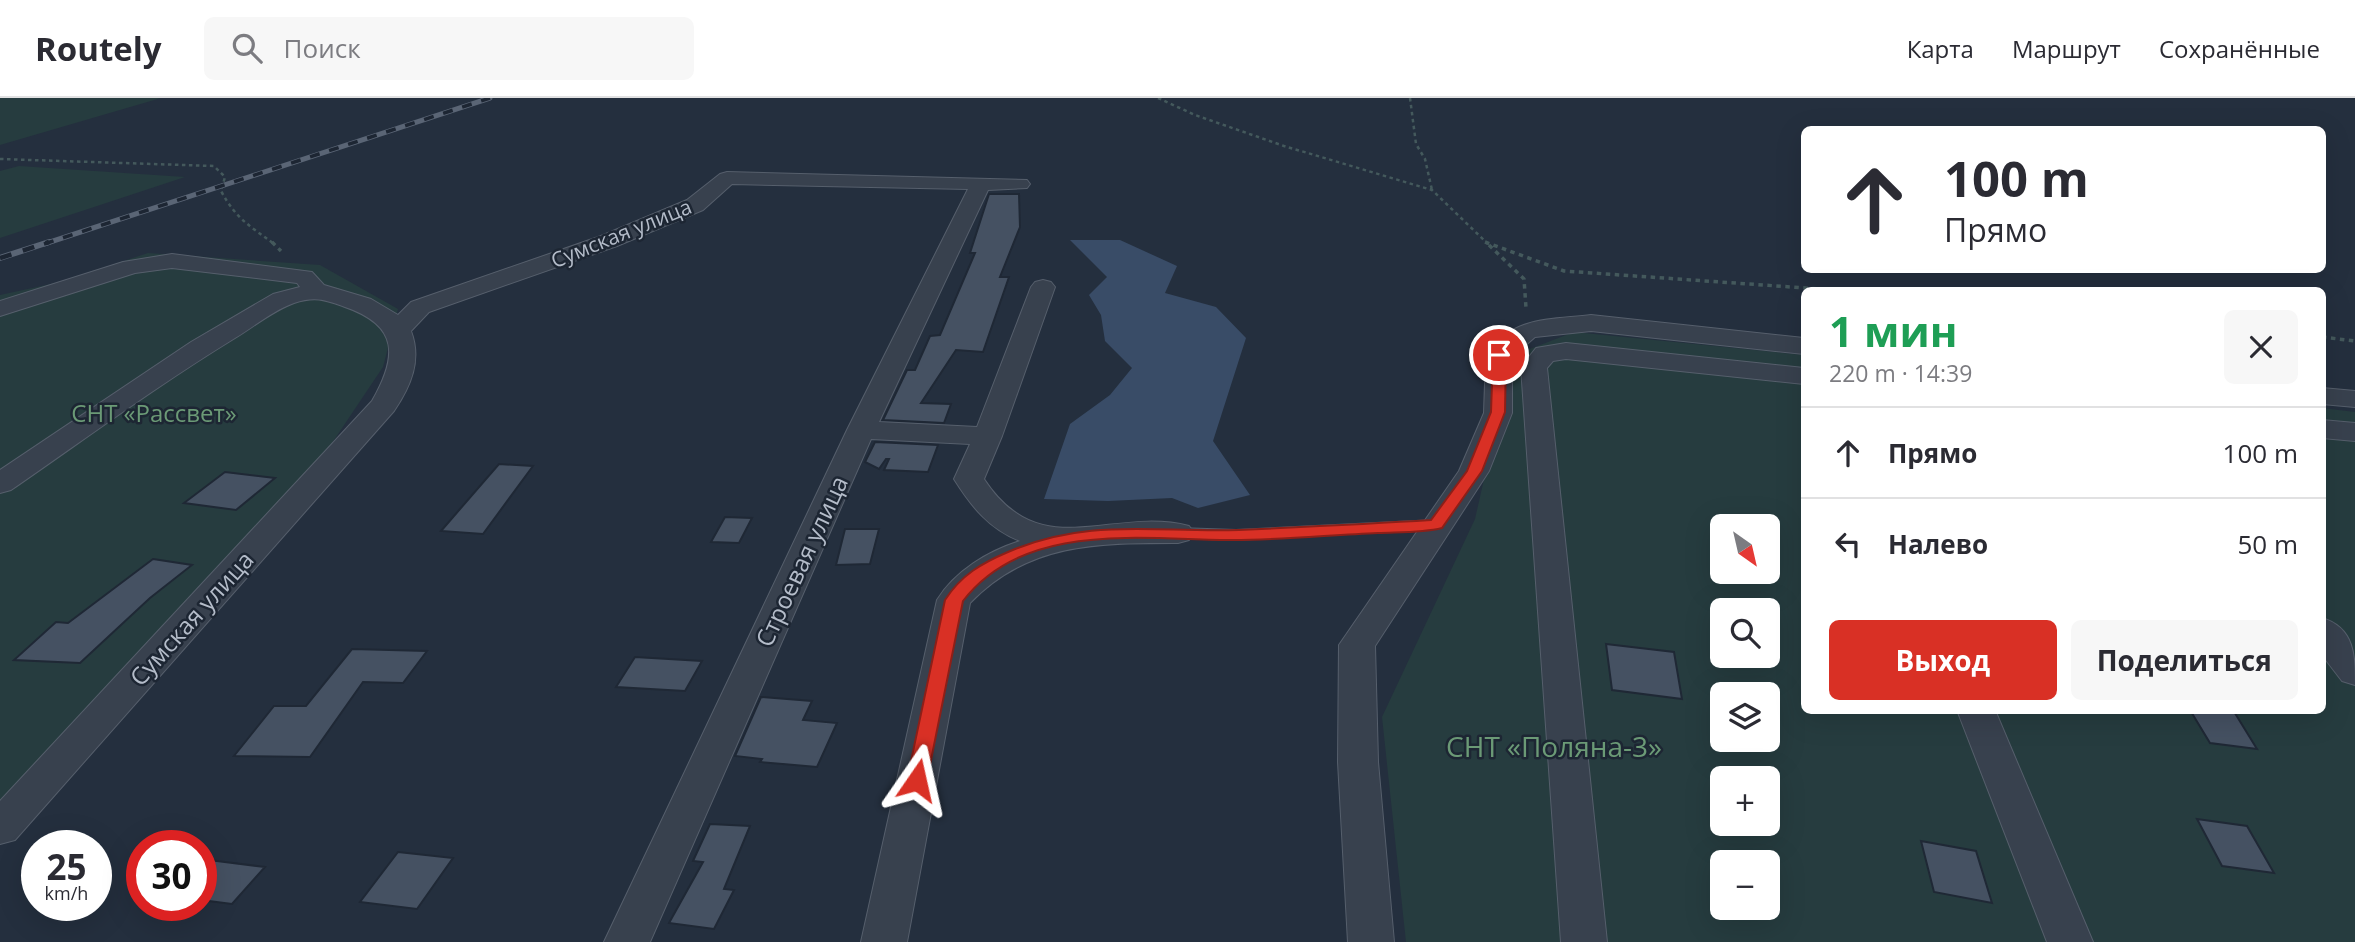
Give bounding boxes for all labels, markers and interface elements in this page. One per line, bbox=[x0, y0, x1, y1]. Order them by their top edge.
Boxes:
search box bbox=[204, 17, 694, 80]
text: Routely bbox=[35, 26, 162, 71]
icon: search bbox=[228, 29, 266, 67]
text: Поиск bbox=[284, 30, 361, 66]
text: Карта bbox=[1907, 32, 1974, 65]
text: Маршрут bbox=[2012, 32, 2121, 65]
text: Сохранённые bbox=[2159, 32, 2320, 65]
text: 100 m bbox=[1944, 145, 2089, 211]
icon: ahead bbox=[1829, 154, 1920, 245]
street label: Сумская улица bbox=[546, 192, 696, 274]
text: Прямо bbox=[1944, 208, 2047, 251]
text: 1 мин bbox=[1829, 302, 1957, 359]
button: close bbox=[2224, 310, 2298, 384]
pin bbox=[1469, 325, 1529, 385]
icon: arrive bbox=[1480, 336, 1518, 374]
text: 220 m · 14:39 bbox=[1829, 357, 1972, 389]
park label: СНТ «Рассвет» bbox=[71, 396, 237, 429]
icon: ahead bbox=[1829, 434, 1867, 472]
text: Прямо bbox=[1888, 435, 1977, 471]
text: 100 m bbox=[2223, 435, 2298, 471]
street label: Строевая улица bbox=[747, 470, 855, 652]
north arrow bbox=[1710, 514, 1780, 584]
map controls bbox=[1710, 514, 1780, 920]
icon: left bbox=[1829, 525, 1867, 563]
text: Налево bbox=[1888, 526, 1988, 562]
text: 50 m bbox=[2237, 526, 2298, 562]
street label: Сумская улица bbox=[122, 543, 260, 693]
button: search bbox=[1710, 598, 1780, 668]
button: Выход bbox=[1829, 620, 2057, 700]
button: Поделиться bbox=[2071, 620, 2298, 700]
button: layers bbox=[1710, 682, 1780, 752]
park label: СНТ «Поляна-3» bbox=[1446, 727, 1662, 765]
position arrow bbox=[880, 743, 954, 817]
button: + bbox=[1710, 766, 1780, 836]
speed limit sign: 30 bbox=[126, 830, 217, 921]
text: 25 bbox=[46, 843, 87, 890]
button: − bbox=[1710, 850, 1780, 920]
text: km/h bbox=[45, 881, 88, 905]

